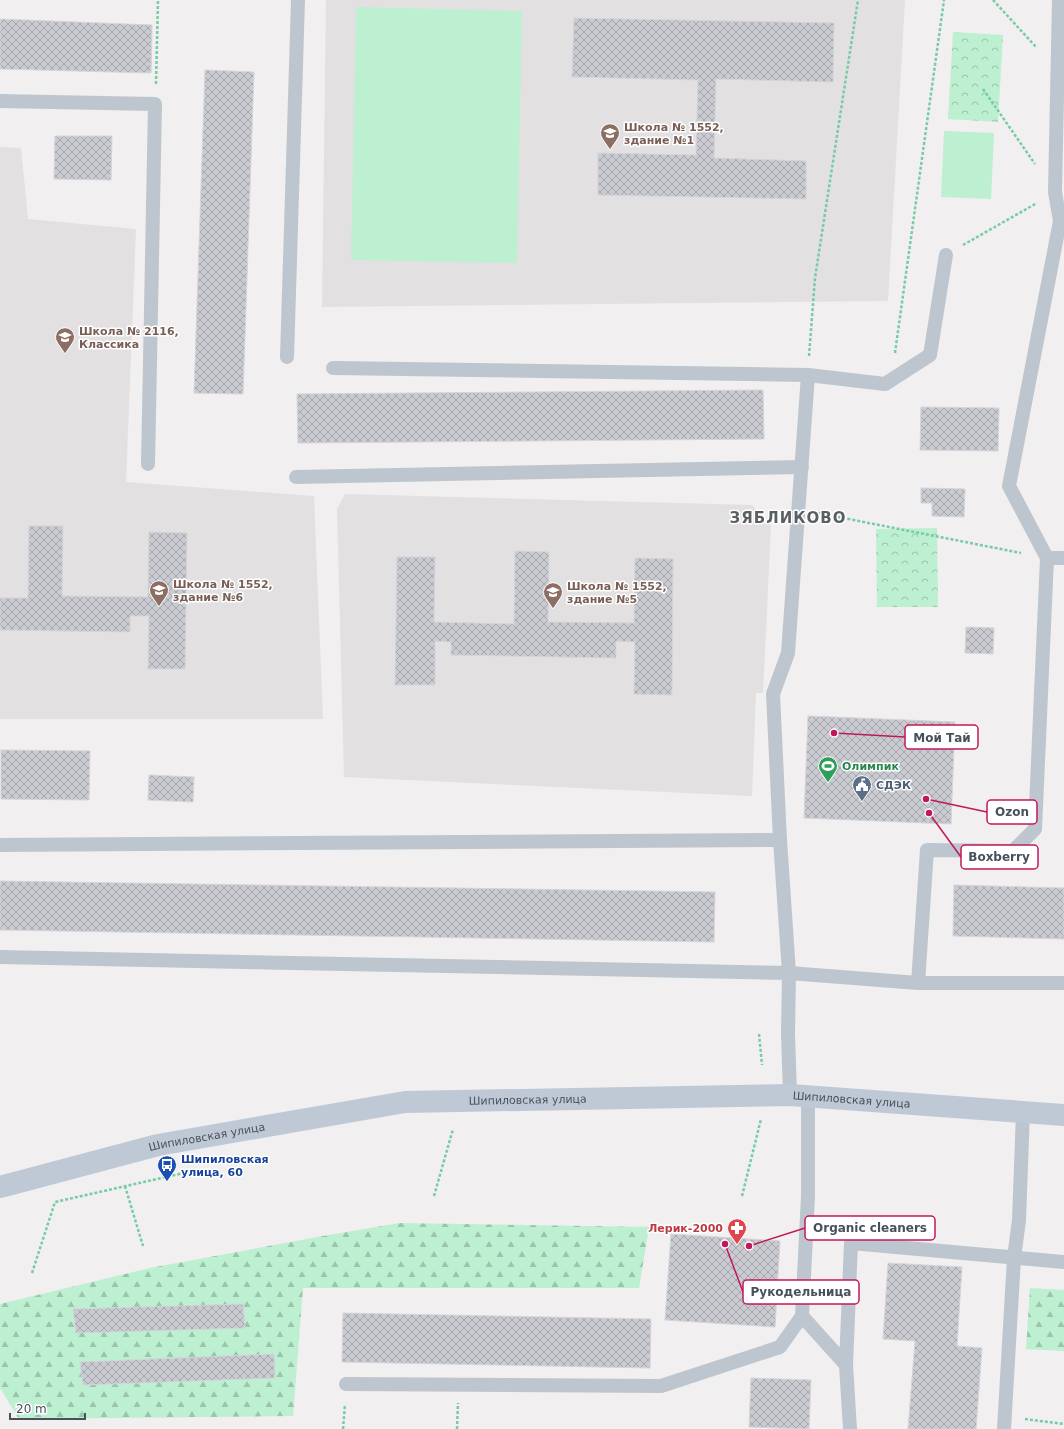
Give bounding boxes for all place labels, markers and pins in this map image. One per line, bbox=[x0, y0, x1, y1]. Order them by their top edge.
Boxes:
place label: Школа № 1552, здание №1 bbox=[624, 121, 724, 147]
school or university icon: Школа № 1552, здание №1 bbox=[599, 122, 621, 150]
place label: Школа № 2116, Классика bbox=[79, 325, 179, 351]
school or university icon: Школа № 2116, Классика bbox=[54, 326, 76, 354]
place label: Школа № 1552, здание №6 bbox=[173, 578, 273, 604]
school or university icon: Школа № 1552, здание №6 bbox=[148, 579, 170, 607]
place label: Школа № 1552, здание №5 bbox=[567, 580, 667, 606]
school or university icon: Школа № 1552, здание №5 bbox=[542, 581, 564, 609]
callout: Мой Тай bbox=[905, 725, 978, 749]
sports icon: Олимпик bbox=[817, 755, 839, 783]
place label: Олимпик bbox=[842, 760, 899, 773]
public building icon: СДЭК bbox=[851, 774, 873, 802]
place label: СДЭК bbox=[876, 779, 911, 792]
callout: Ozon bbox=[987, 800, 1037, 824]
callout: Boxberry bbox=[961, 845, 1038, 869]
place label: Шипиловская улица, 60 bbox=[181, 1153, 269, 1179]
bus stop icon: Шипиловская улица, 60 bbox=[156, 1154, 178, 1182]
callout: Organic cleaners bbox=[805, 1216, 935, 1240]
pharmacy icon: Лерик-2000 bbox=[726, 1217, 748, 1245]
place label: Лерик-2000 bbox=[648, 1222, 723, 1235]
callout: Рукодельница bbox=[743, 1280, 859, 1304]

